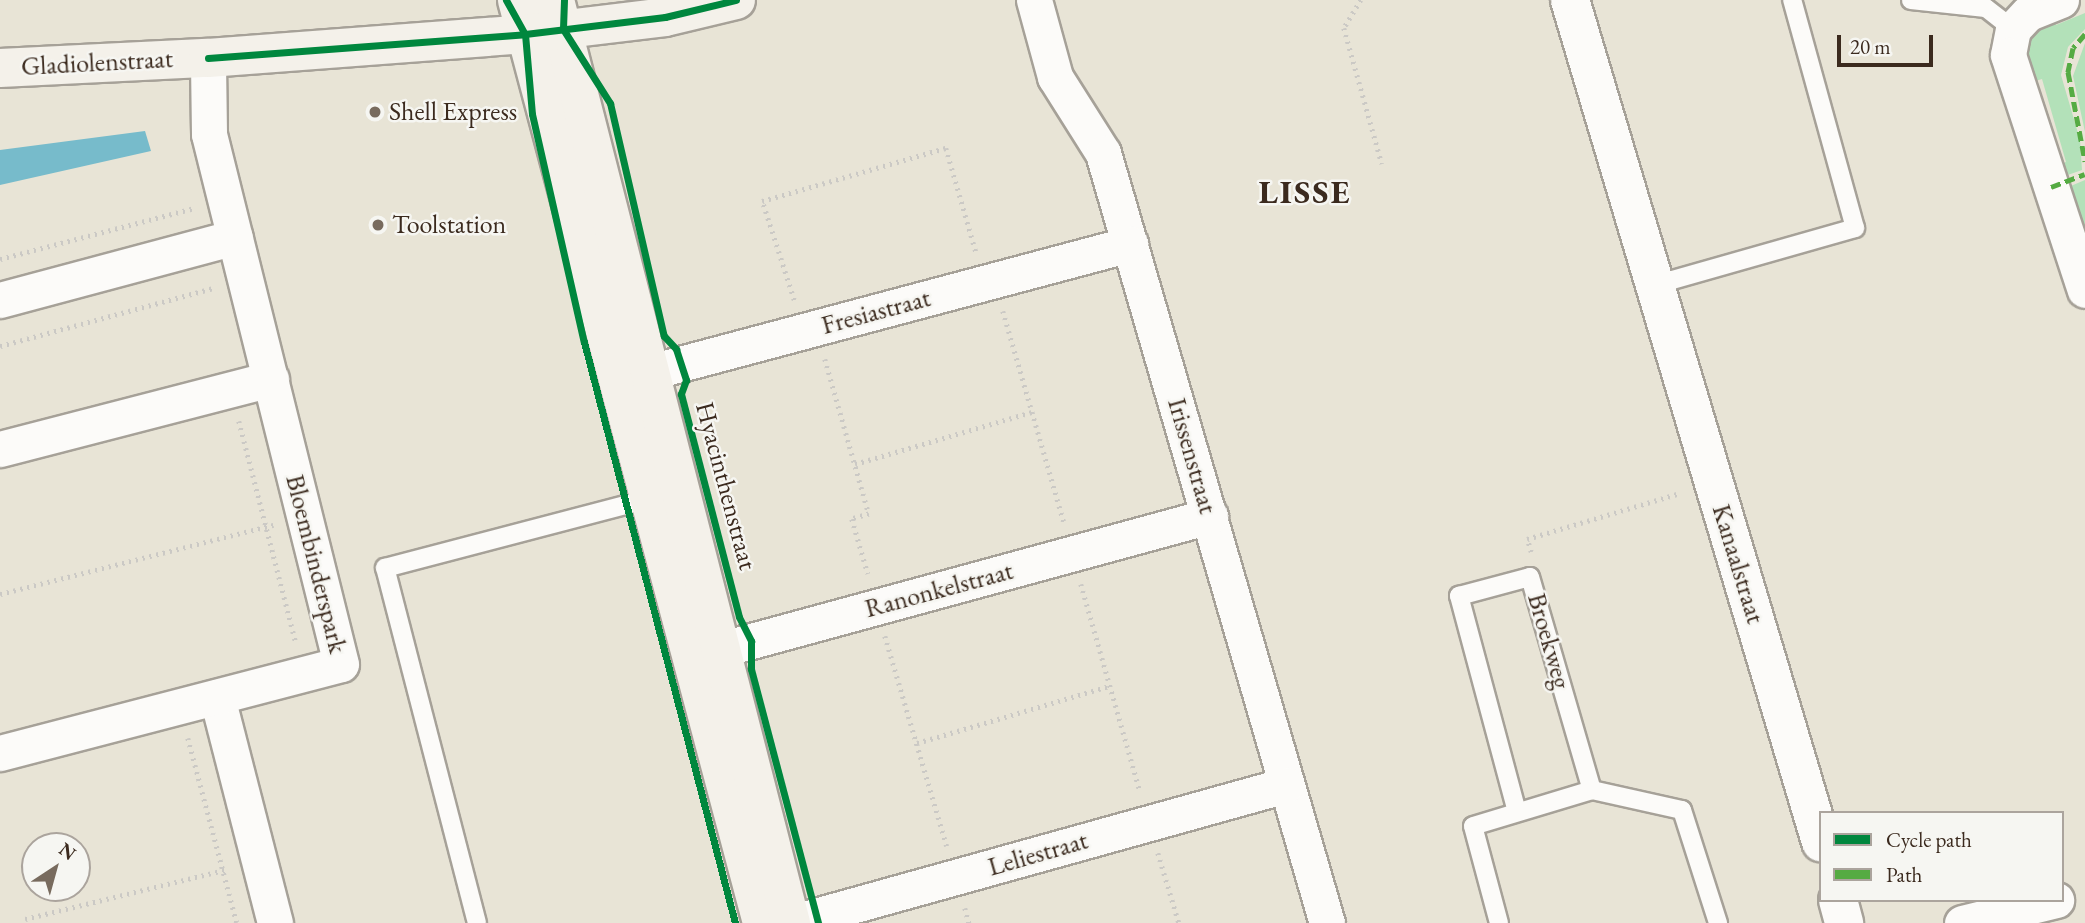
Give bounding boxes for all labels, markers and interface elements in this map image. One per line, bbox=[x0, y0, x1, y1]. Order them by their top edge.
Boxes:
scale bar bbox=[1840, 21, 1936, 65]
text: 20 m bbox=[1850, 33, 1891, 60]
street label: Gladiolenstraat bbox=[20, 43, 174, 83]
place label: Shell Express bbox=[389, 96, 517, 128]
marker: Shell Express bbox=[367, 104, 383, 120]
district label: LISSE bbox=[1259, 172, 1351, 212]
place label: Toolstation bbox=[392, 209, 506, 241]
marker: Toolstation bbox=[370, 217, 386, 233]
street label: Fresiastraat bbox=[818, 283, 934, 341]
street label: Irissenstraat bbox=[1161, 395, 1223, 517]
street label: Hyacinthenstraat bbox=[689, 399, 763, 573]
street label: Bloembinderspark bbox=[279, 472, 353, 656]
street label: Kanaalstraat bbox=[1705, 501, 1771, 627]
street label: Ranonkelstraat bbox=[862, 555, 1016, 625]
street label: Broekweg bbox=[1521, 590, 1577, 692]
legend bbox=[1819, 811, 2064, 902]
street label: Leliestraat bbox=[985, 825, 1091, 883]
text: Cycle path bbox=[1886, 826, 1972, 853]
north arrow bbox=[21, 832, 91, 902]
text: N bbox=[54, 837, 81, 866]
text: Path bbox=[1886, 861, 1922, 888]

